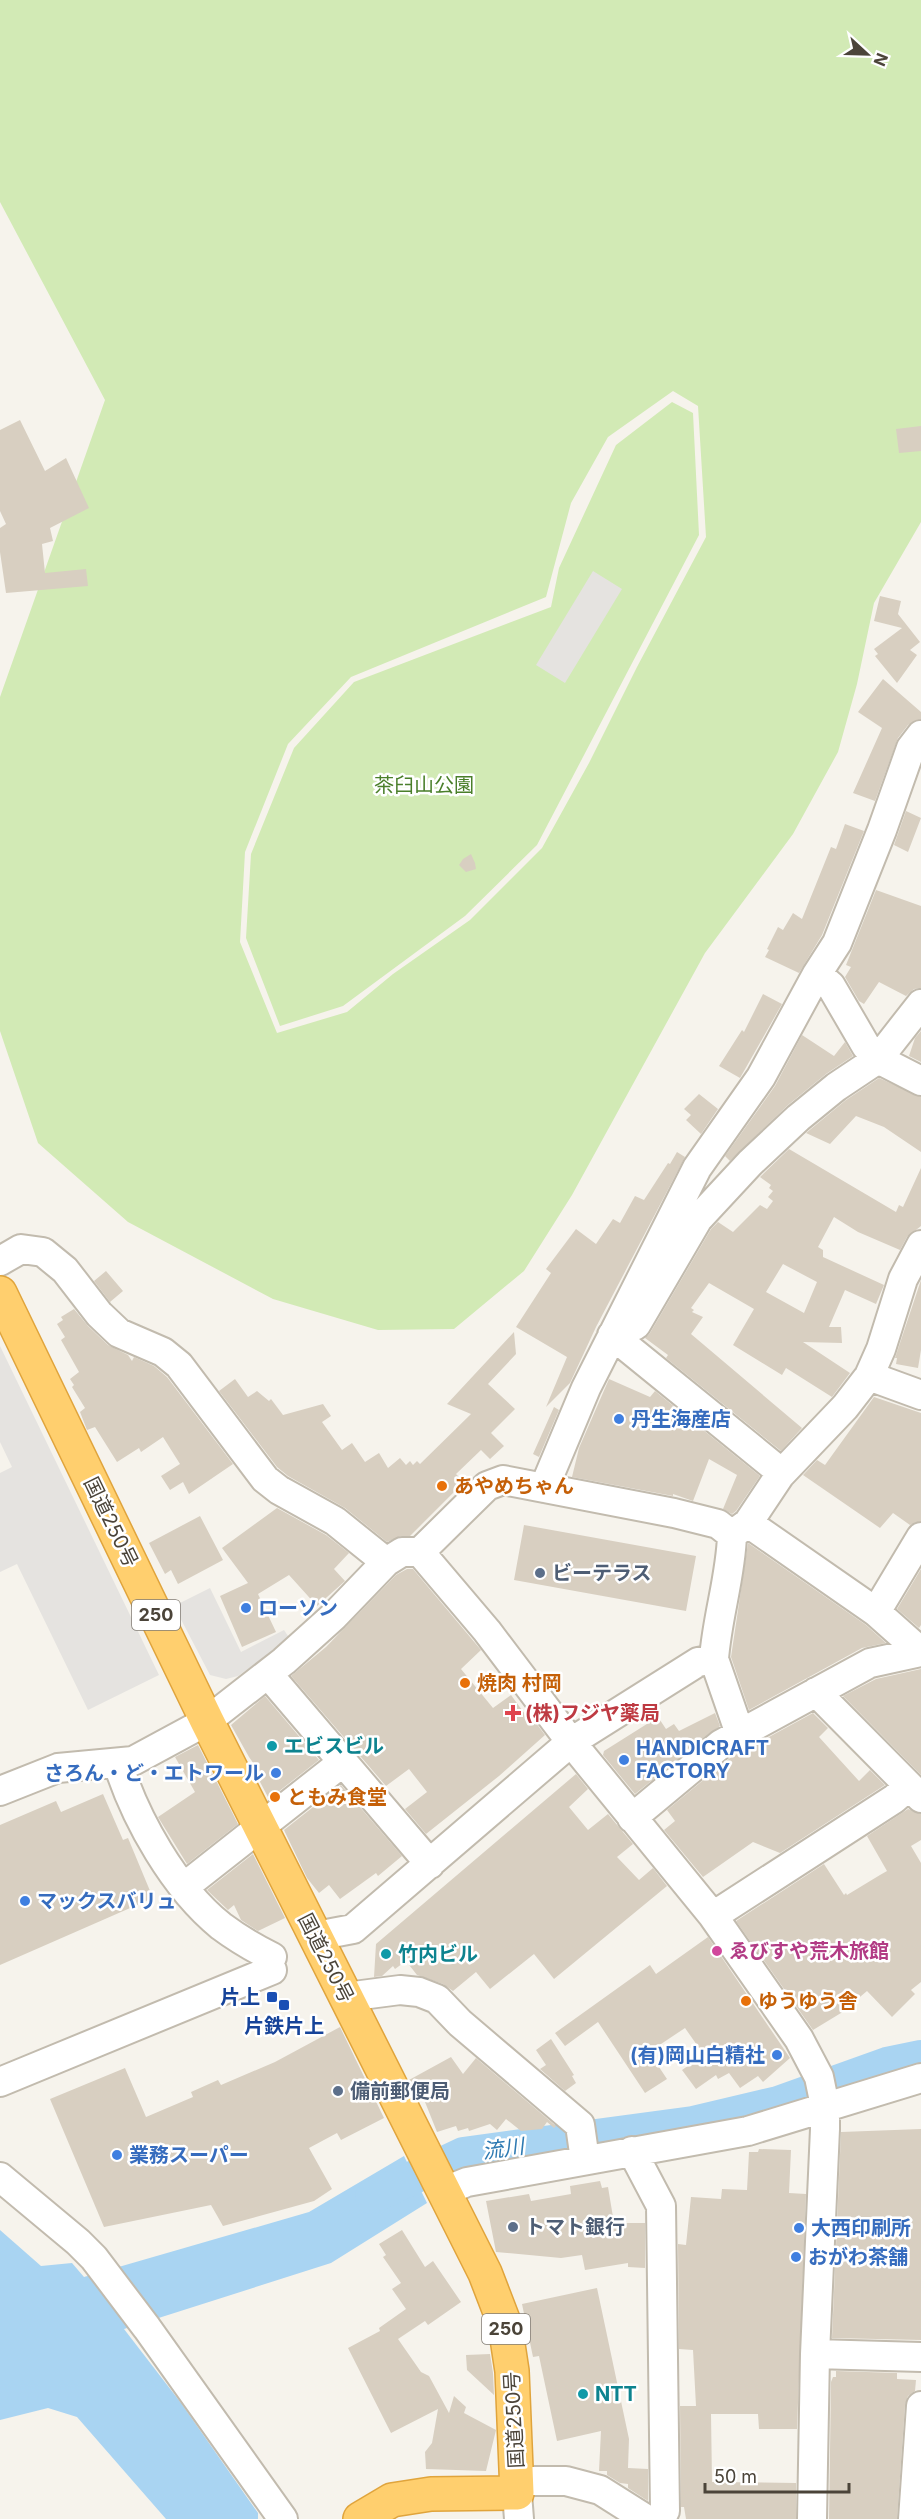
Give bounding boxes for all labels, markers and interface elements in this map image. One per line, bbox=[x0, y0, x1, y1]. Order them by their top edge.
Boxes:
north arrow bbox=[837, 24, 897, 84]
text: N bbox=[869, 50, 892, 69]
park label: 茶臼山公園 bbox=[374, 773, 474, 797]
place label: 丹生海産店 bbox=[631, 1407, 731, 1431]
marker: 丹生海産店 bbox=[612, 1412, 626, 1426]
street label: 国道250号 bbox=[79, 1473, 143, 1571]
place label: あやめちゃん bbox=[454, 1474, 574, 1498]
marker: あやめちゃん bbox=[435, 1479, 449, 1493]
place label: ビーテラス bbox=[552, 1561, 652, 1585]
marker: ビーテラス bbox=[533, 1566, 547, 1580]
place label: ローソン bbox=[258, 1596, 338, 1620]
road number: 250 bbox=[132, 1600, 180, 1630]
marker: ローソン bbox=[239, 1601, 253, 1615]
place label: 焼肉 村岡 bbox=[477, 1671, 562, 1695]
marker: 焼肉 村岡 bbox=[458, 1676, 472, 1690]
place label: (株)フジヤ薬局 bbox=[525, 1701, 660, 1725]
marker: (株)フジヤ薬局 bbox=[506, 1706, 520, 1720]
place label: エビスビル bbox=[284, 1734, 384, 1758]
place label: HANDICRAFT FACTORY bbox=[636, 1736, 769, 1783]
marker: エビスビル bbox=[265, 1739, 279, 1753]
marker: HANDICRAFT FACTORY bbox=[617, 1753, 631, 1767]
place label: さろん・ど・エトワール bbox=[44, 1761, 264, 1785]
marker: さろん・ど・エトワール bbox=[269, 1766, 283, 1780]
place label: ともみ食堂 bbox=[287, 1785, 387, 1809]
marker: ともみ食堂 bbox=[268, 1790, 282, 1804]
place label: マックスバリュ bbox=[37, 1889, 176, 1913]
marker: マックスバリュ bbox=[18, 1894, 32, 1908]
street label: 国道250号 bbox=[293, 1909, 359, 2007]
place label: ゑびすや荒木旅館 bbox=[729, 1939, 889, 1963]
place label: 竹内ビル bbox=[398, 1942, 478, 1966]
marker: ゑびすや荒木旅館 bbox=[710, 1944, 724, 1958]
marker: 竹内ビル bbox=[379, 1947, 393, 1961]
place label: 片上 bbox=[220, 1985, 260, 2009]
place label: ゆうゆう舎 bbox=[758, 1989, 858, 2013]
marker: 片上 bbox=[265, 1990, 279, 2004]
marker: ゆうゆう舎 bbox=[739, 1994, 753, 2008]
marker: 片鉄片上 bbox=[277, 1998, 291, 2012]
place label: 片鉄片上 bbox=[244, 2014, 324, 2038]
place label: (有)岡山白精社 bbox=[630, 2043, 765, 2067]
marker: (有)岡山白精社 bbox=[770, 2048, 784, 2062]
place label: 備前郵便局 bbox=[350, 2079, 450, 2103]
marker: 備前郵便局 bbox=[331, 2084, 345, 2098]
water label: 流川 bbox=[480, 2133, 527, 2164]
place label: 業務スーパー bbox=[129, 2143, 249, 2167]
marker: 業務スーパー bbox=[110, 2148, 124, 2162]
place label: トマト銀行 bbox=[525, 2215, 625, 2239]
place label: 大西印刷所 bbox=[811, 2216, 911, 2240]
marker: トマト銀行 bbox=[506, 2220, 520, 2234]
marker: 大西印刷所 bbox=[792, 2221, 806, 2235]
place label: おがわ茶舗 bbox=[808, 2245, 908, 2269]
marker: おがわ茶舗 bbox=[789, 2250, 803, 2264]
road number: 250 bbox=[482, 2314, 530, 2344]
street label: 国道250号 bbox=[499, 2371, 529, 2469]
place label: NTT bbox=[595, 2382, 637, 2406]
marker: NTT bbox=[576, 2387, 590, 2401]
scale bar bbox=[705, 2456, 849, 2494]
text: 50 m bbox=[714, 2466, 757, 2487]

